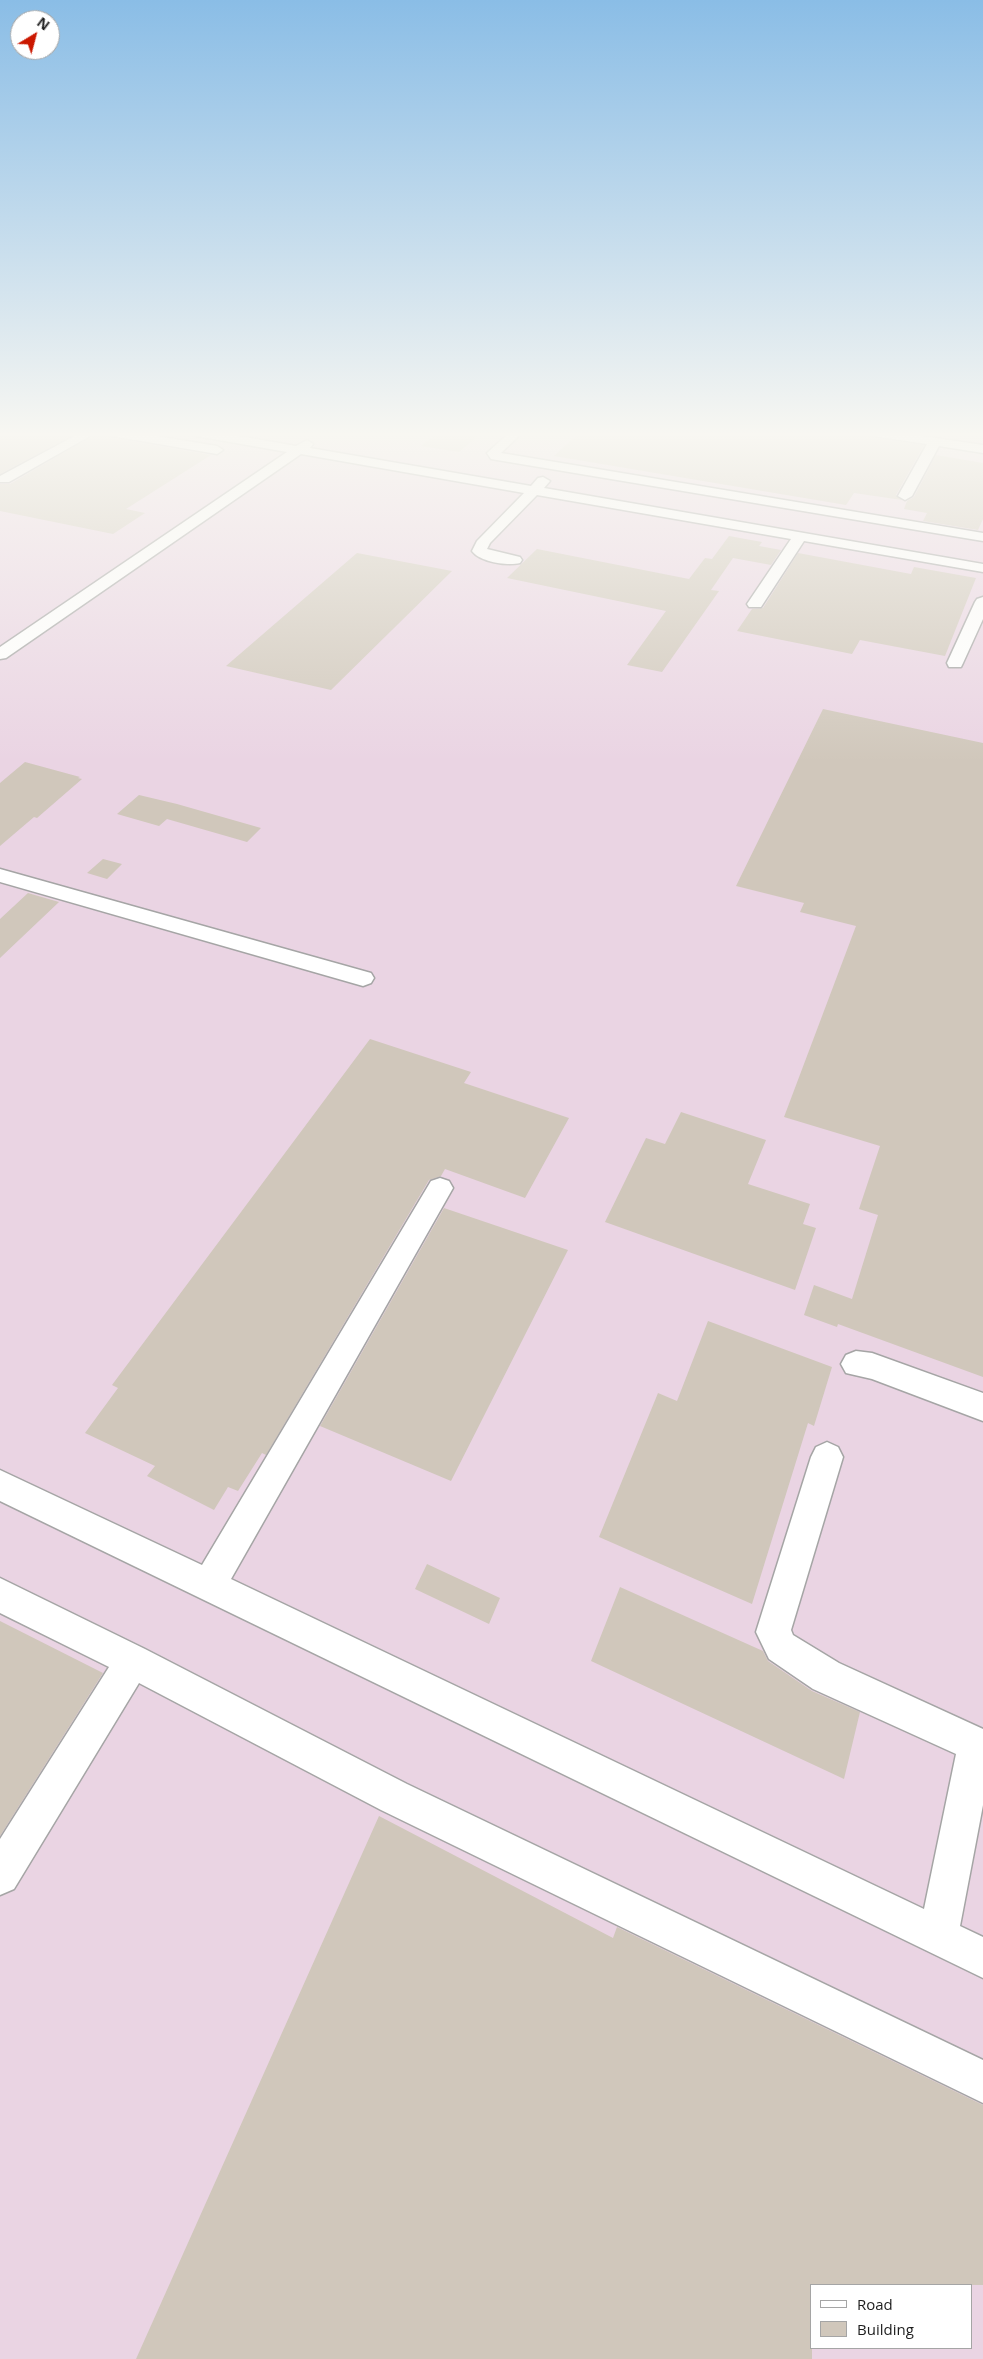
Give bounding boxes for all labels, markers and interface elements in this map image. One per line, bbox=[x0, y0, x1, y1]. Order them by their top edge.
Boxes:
north arrow bbox=[10, 10, 60, 60]
text: N bbox=[33, 12, 54, 34]
legend bbox=[810, 2284, 973, 2349]
text: Road bbox=[857, 2294, 893, 2314]
text: Building bbox=[857, 2319, 914, 2339]

